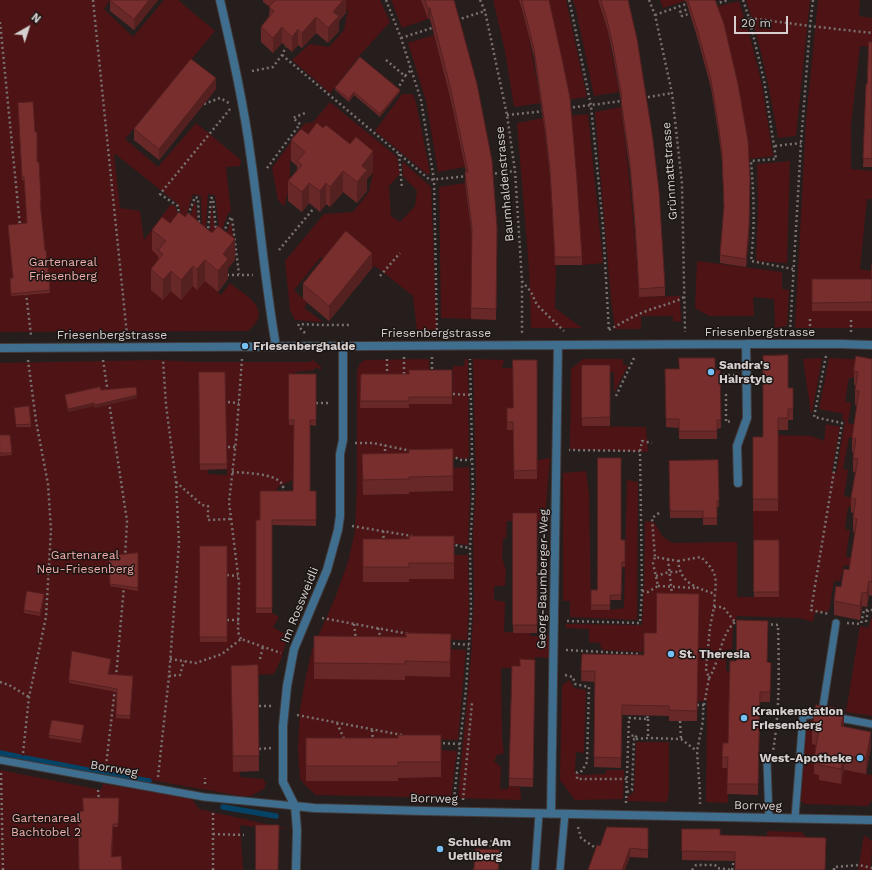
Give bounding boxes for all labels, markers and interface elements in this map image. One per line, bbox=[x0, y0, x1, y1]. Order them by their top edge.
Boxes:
north arrow bbox=[8, 8, 48, 48]
scale bar bbox=[736, 8, 790, 34]
text: N bbox=[29, 11, 43, 26]
text: 20 m bbox=[741, 16, 771, 30]
street label: Grünmattstrasse bbox=[659, 122, 681, 220]
street label: Baumhaldenstrasse bbox=[493, 126, 517, 242]
park label: Gartenareal Friesenberg bbox=[29, 255, 97, 283]
street label: Friesenbergstrasse bbox=[705, 325, 815, 339]
street label: Friesenbergstrasse bbox=[381, 326, 491, 340]
street label: Friesenbergstrasse bbox=[57, 328, 167, 342]
place label: Friesenberghalde bbox=[253, 339, 356, 353]
marker: Friesenberghalde bbox=[240, 341, 250, 351]
place label: Sandra's Hairstyle bbox=[719, 358, 773, 386]
marker: Sandra's Hairstyle bbox=[706, 367, 716, 377]
street label: Georg-Baumberger-Weg bbox=[535, 509, 551, 649]
park label: Gartenareal Neu-Friesenberg bbox=[36, 548, 134, 576]
street label: Im Rossweidli bbox=[278, 565, 322, 645]
place label: St. Theresia bbox=[679, 647, 750, 661]
marker: St. Theresia bbox=[666, 649, 676, 659]
place label: Krankenstation Friesenberg bbox=[752, 704, 843, 732]
marker: Krankenstation Friesenberg bbox=[739, 713, 749, 723]
place label: West-Apotheke bbox=[760, 751, 852, 765]
marker: West-Apotheke bbox=[855, 753, 865, 763]
street label: Borrweg bbox=[89, 758, 139, 780]
street label: Borrweg bbox=[410, 791, 458, 807]
street label: Borrweg bbox=[734, 798, 782, 814]
park label: Gartenareal Bachtobel 2 bbox=[11, 811, 81, 839]
place label: Schule Am Uetliberg bbox=[448, 835, 511, 863]
marker: Schule Am Uetliberg bbox=[435, 844, 445, 854]

